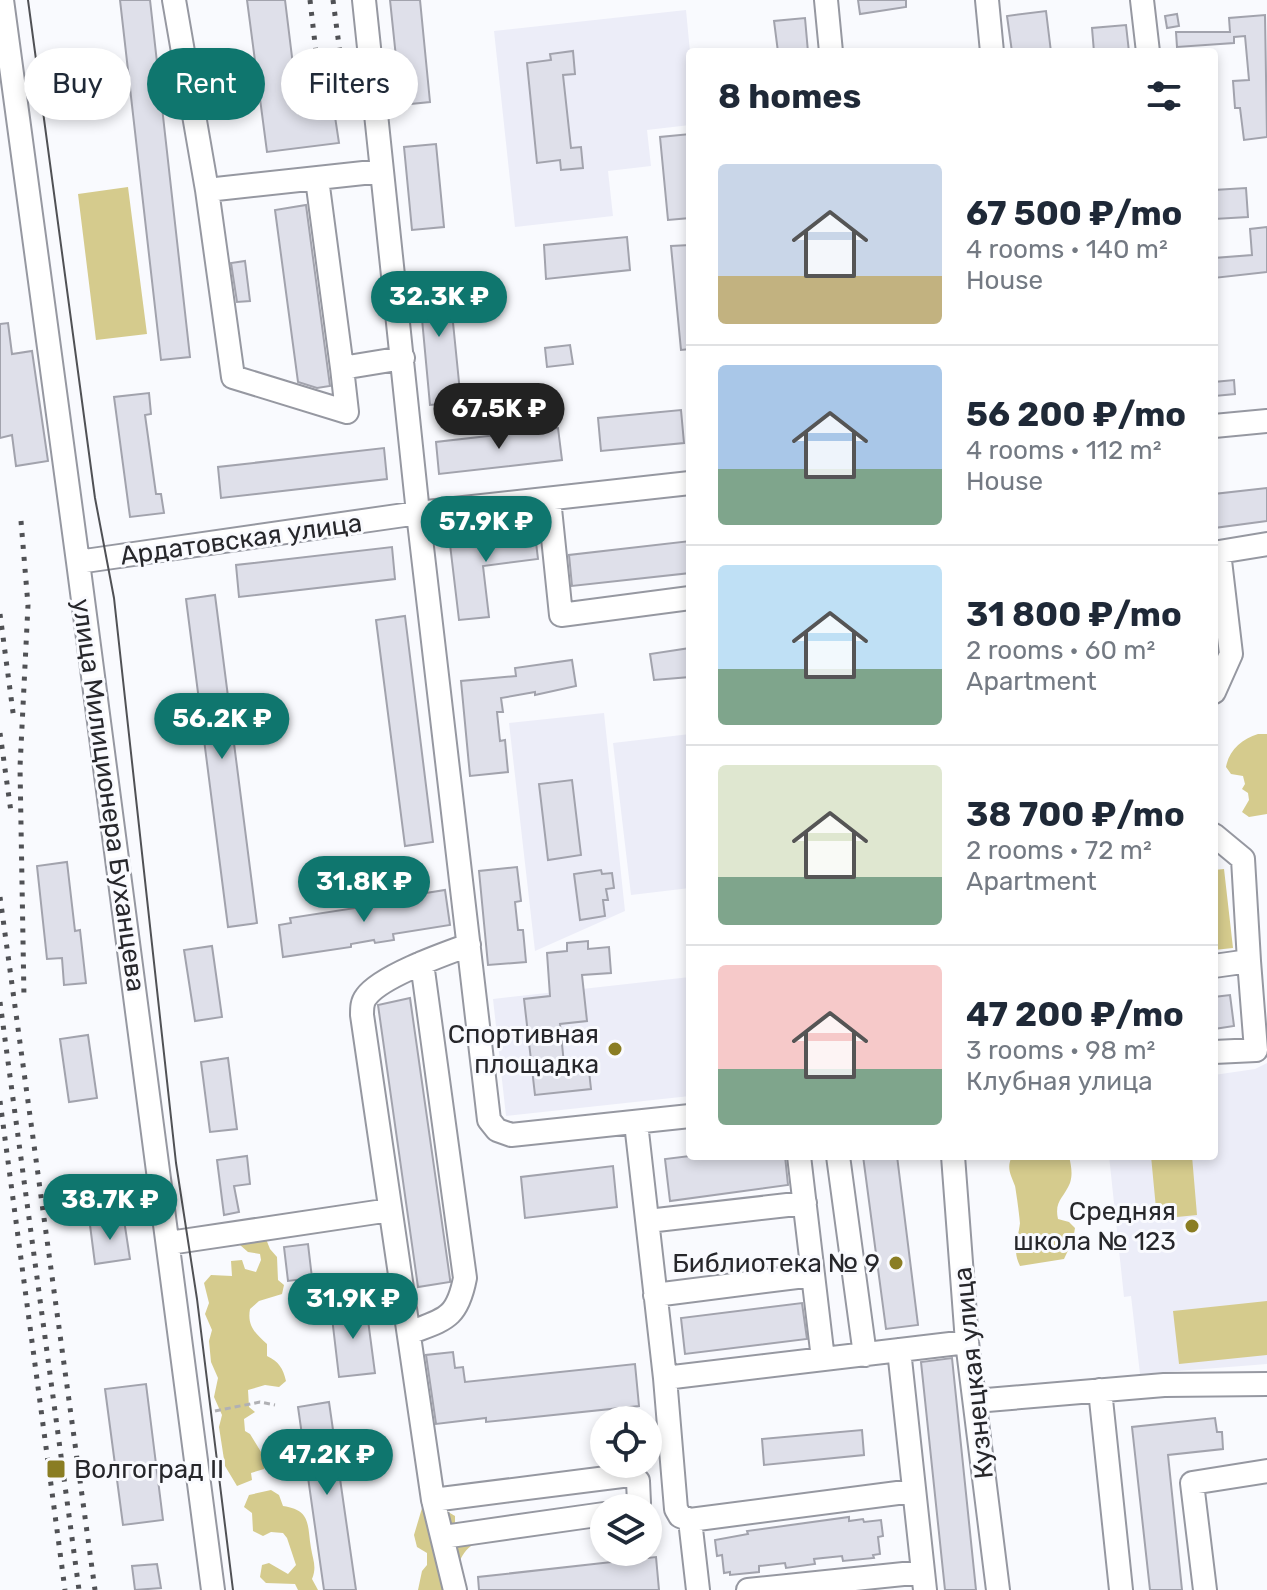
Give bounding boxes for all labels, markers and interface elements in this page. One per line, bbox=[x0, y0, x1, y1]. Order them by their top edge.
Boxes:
chip: Buy bbox=[24, 48, 131, 120]
chip: Rent bbox=[147, 48, 265, 120]
chip: Filters bbox=[281, 48, 418, 120]
icon: filters bbox=[1142, 74, 1186, 118]
text: 8 homes bbox=[718, 76, 861, 117]
text: 67 500 ₽/mo bbox=[966, 193, 1182, 234]
icon: home bbox=[782, 196, 878, 292]
text: 4 rooms · 140 m² bbox=[966, 234, 1168, 265]
text: House bbox=[966, 265, 1043, 296]
pin: 32.3K ₽ bbox=[365, 271, 513, 339]
text: 32.3K ₽ bbox=[389, 281, 489, 312]
pin: 67.5K ₽ bbox=[425, 383, 573, 451]
text: 67.5K ₽ bbox=[451, 393, 547, 424]
text: 56 200 ₽/mo bbox=[966, 394, 1186, 435]
icon: home bbox=[782, 397, 878, 493]
text: 4 rooms · 112 m² bbox=[966, 435, 1162, 466]
text: House bbox=[966, 466, 1043, 497]
pin: 57.9K ₽ bbox=[412, 496, 560, 564]
text: 57.9K ₽ bbox=[439, 506, 533, 537]
street label: Ардатовская улица bbox=[118, 507, 364, 572]
text: 31 800 ₽/mo bbox=[966, 594, 1182, 635]
street label: улица Милиционера Буханцева bbox=[66, 597, 151, 994]
icon: home bbox=[782, 597, 878, 693]
text: 2 rooms · 60 m² bbox=[966, 635, 1155, 666]
text: Apartment bbox=[966, 666, 1097, 697]
pin: 56.2K ₽ bbox=[148, 693, 296, 761]
text: 56.2K ₽ bbox=[172, 703, 272, 734]
text: 38 700 ₽/mo bbox=[966, 794, 1185, 835]
icon: home bbox=[782, 797, 878, 893]
text: 2 rooms · 72 m² bbox=[966, 835, 1152, 866]
pin: 31.8K ₽ bbox=[290, 856, 438, 924]
text: 31.8K ₽ bbox=[316, 866, 412, 897]
text: Apartment bbox=[966, 866, 1097, 897]
text: 47 200 ₽/mo bbox=[966, 994, 1184, 1035]
icon: home bbox=[782, 997, 878, 1093]
place label: Спортивная площадка bbox=[448, 1019, 599, 1080]
text: 3 rooms · 98 m² bbox=[966, 1035, 1155, 1066]
marker: Спортивная площадка bbox=[606, 1040, 624, 1058]
text: Клубная улица bbox=[966, 1066, 1153, 1097]
pin: 38.7K ₽ bbox=[36, 1174, 184, 1242]
text: 38.7K ₽ bbox=[61, 1184, 159, 1215]
place label: Средняя школа № 123 bbox=[1013, 1196, 1176, 1257]
marker: Средняя школа № 123 bbox=[1183, 1217, 1201, 1235]
place label: Библиотека № 9 bbox=[672, 1248, 880, 1279]
marker: Библиотека № 9 bbox=[887, 1254, 905, 1272]
street label: Кузнецкая улица bbox=[947, 1265, 1000, 1480]
pin: 31.9K ₽ bbox=[279, 1273, 427, 1341]
text: 31.9K ₽ bbox=[306, 1283, 400, 1314]
map controls bbox=[590, 1406, 662, 1566]
button: locate bbox=[590, 1406, 662, 1478]
pin: 47.2K ₽ bbox=[253, 1429, 401, 1497]
text: 47.2K ₽ bbox=[279, 1439, 375, 1470]
place label: Волгоград II bbox=[74, 1454, 224, 1485]
marker: Волгоград II bbox=[45, 1458, 67, 1480]
button: layers bbox=[590, 1494, 662, 1566]

